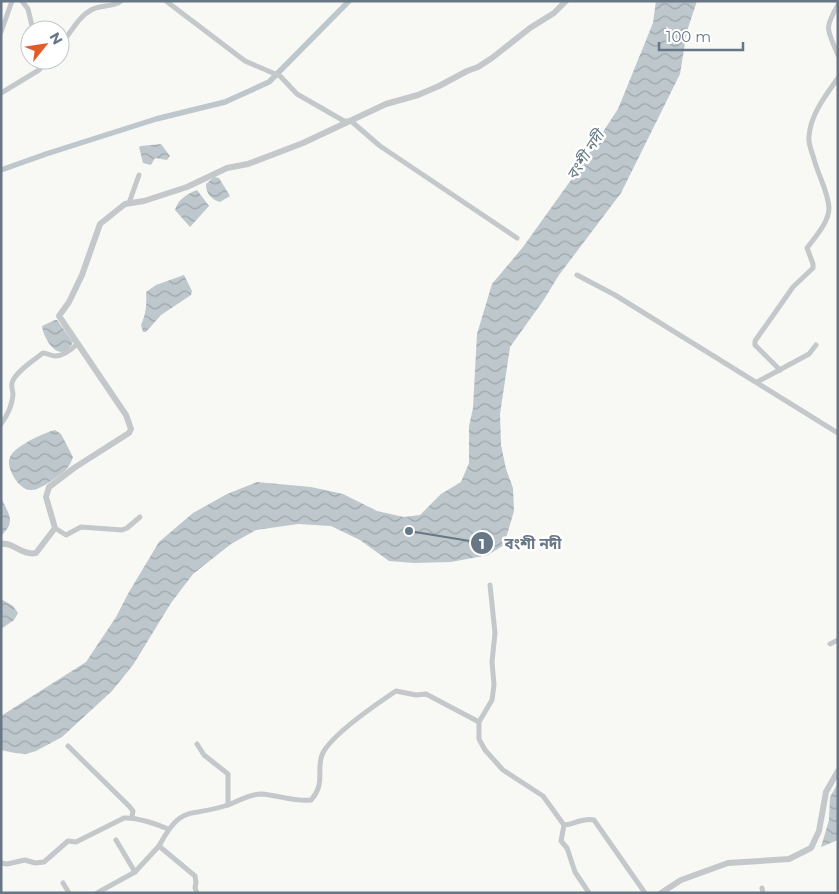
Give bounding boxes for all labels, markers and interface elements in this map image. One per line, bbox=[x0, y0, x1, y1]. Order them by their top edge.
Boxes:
north arrow bbox=[20, 20, 70, 70]
scale bar bbox=[659, 20, 743, 52]
text: 100 m bbox=[666, 27, 711, 46]
text: N bbox=[46, 29, 67, 48]
water label: বংশী নদী bbox=[562, 124, 610, 183]
callout: বংশী নদী bbox=[469, 528, 571, 558]
text: 1 bbox=[479, 534, 485, 553]
text: বংশী নদী bbox=[504, 534, 562, 553]

